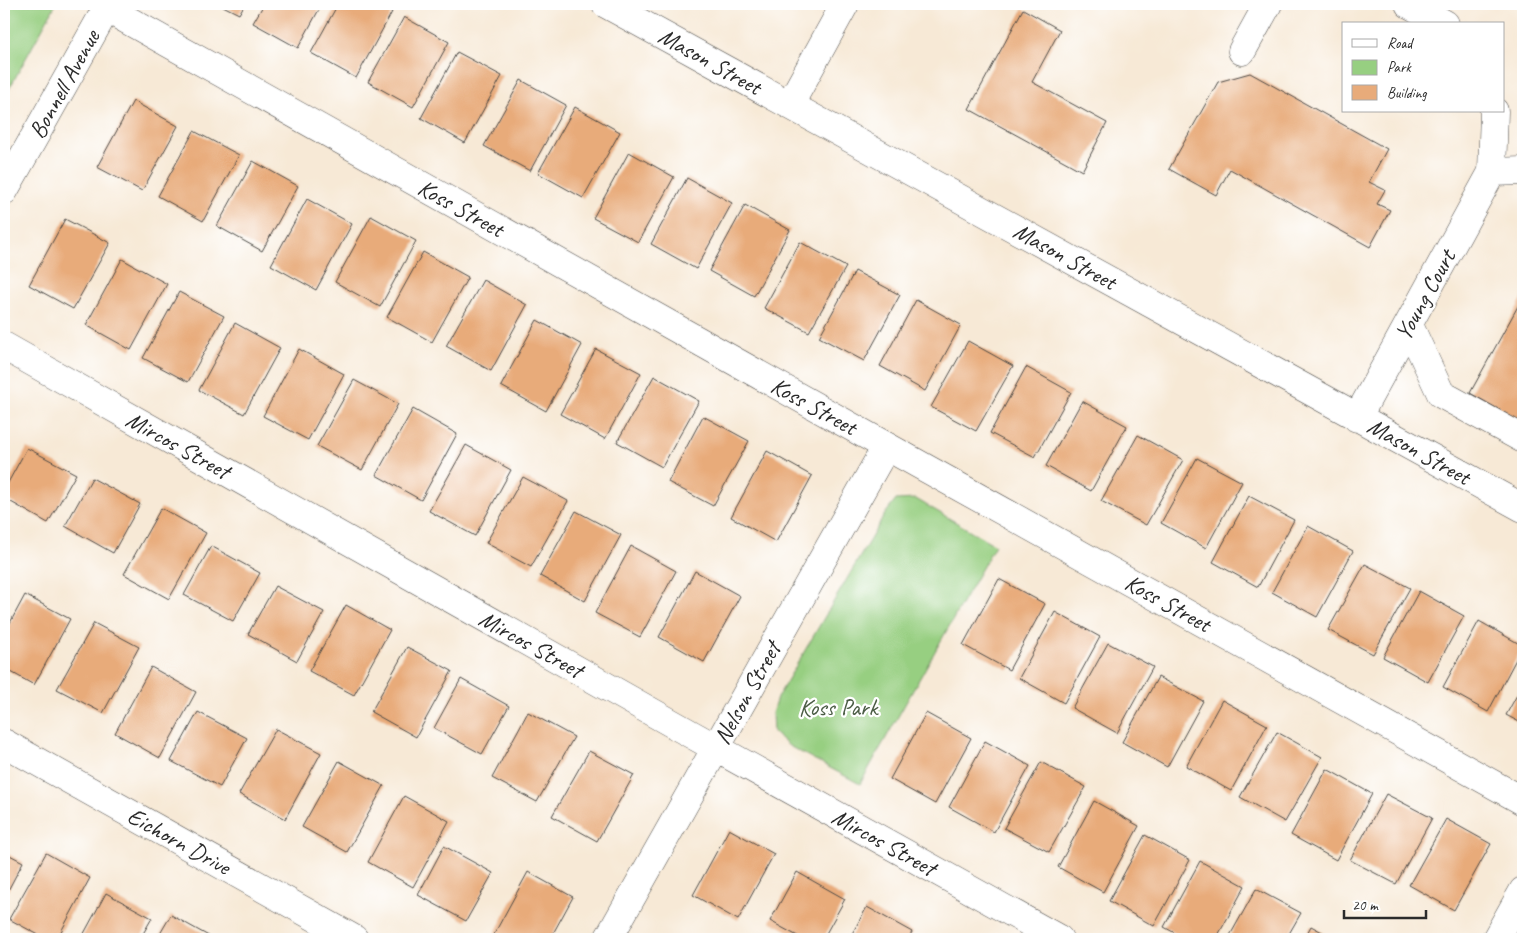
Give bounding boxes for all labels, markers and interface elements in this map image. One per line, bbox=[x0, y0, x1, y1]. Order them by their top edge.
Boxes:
street label: Mason Street bbox=[653, 21, 768, 102]
legend bbox=[1342, 22, 1504, 112]
street label: Bonnell Avenue bbox=[22, 23, 107, 144]
text: Road bbox=[1387, 34, 1414, 53]
text: Park bbox=[1387, 58, 1412, 77]
text: Building bbox=[1387, 84, 1427, 103]
street label: Koss Street bbox=[413, 172, 511, 245]
street label: Mason Street bbox=[1008, 216, 1123, 297]
street label: Young Court bbox=[1388, 243, 1463, 345]
street label: Koss Street bbox=[766, 370, 864, 443]
street label: Mircos Street bbox=[121, 404, 238, 487]
street label: Mason Street bbox=[1362, 411, 1477, 492]
street label: Koss Street bbox=[1120, 567, 1218, 640]
street label: Mircos Street bbox=[474, 603, 591, 686]
street label: Nelson Street bbox=[707, 634, 789, 749]
park label: Koss Park bbox=[799, 692, 879, 722]
street label: Eichorn Drive bbox=[122, 800, 238, 883]
street label: Mircos Street bbox=[827, 801, 944, 884]
scale bar bbox=[1344, 888, 1427, 920]
text: 20 m bbox=[1352, 896, 1379, 915]

